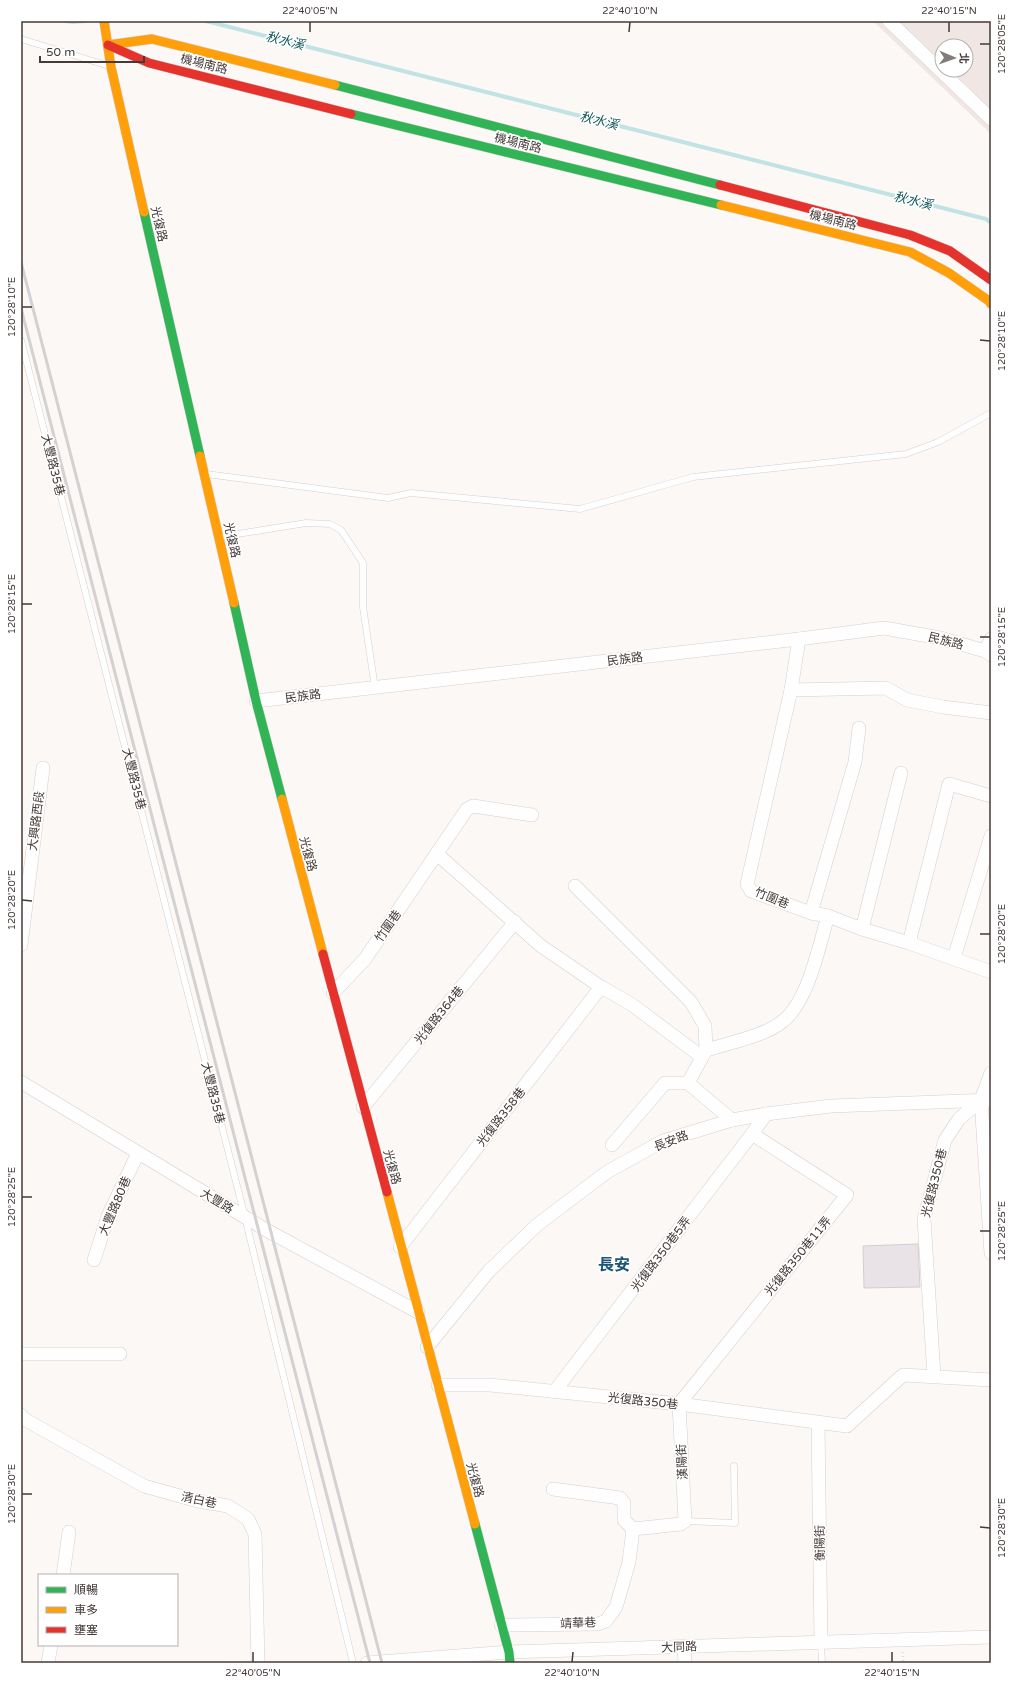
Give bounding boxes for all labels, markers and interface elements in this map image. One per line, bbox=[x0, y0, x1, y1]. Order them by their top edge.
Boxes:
text: 22°40'05"N bbox=[282, 5, 338, 17]
text: 22°40'10"N bbox=[602, 5, 658, 17]
text: 22°40'15"N bbox=[921, 5, 977, 17]
text: 120°28'05"E bbox=[996, 14, 1008, 74]
water label: 秋水溪 bbox=[264, 29, 308, 54]
scale bar bbox=[40, 38, 144, 64]
north arrow bbox=[934, 38, 974, 78]
text: 50 m bbox=[46, 45, 75, 59]
street label: 機場南路 bbox=[179, 51, 229, 77]
text: 北 bbox=[957, 53, 970, 64]
water label: 秋水溪 bbox=[578, 109, 622, 134]
street label: 機場南路 bbox=[493, 130, 543, 156]
water label: 秋水溪 bbox=[892, 189, 936, 214]
street label: 光復路 bbox=[148, 205, 170, 243]
street label: 機場南路 bbox=[808, 207, 858, 233]
text: 120°28'10"E bbox=[6, 277, 18, 337]
text: 120°28'10"E bbox=[996, 311, 1008, 371]
street label: 大豐路35巷 bbox=[39, 433, 67, 497]
street label: 光復路 bbox=[221, 521, 243, 559]
text: 120°28'15"E bbox=[6, 574, 18, 634]
text: 120°28'15"E bbox=[996, 607, 1008, 667]
street label: 民族路 bbox=[927, 630, 965, 652]
street label: 民族路 bbox=[606, 650, 644, 668]
street label: 民族路 bbox=[284, 687, 322, 705]
street label: 大豐路35巷 bbox=[120, 747, 148, 811]
street label: 大興路西段 bbox=[25, 790, 47, 852]
street label: 光復路 bbox=[297, 835, 319, 873]
text: 120°28'20"E bbox=[6, 870, 18, 930]
street label: 竹圍巷 bbox=[753, 885, 791, 911]
text: 120°28'20"E bbox=[996, 904, 1008, 964]
street label: 竹圍巷 bbox=[372, 907, 404, 945]
street label: 光復路364巷 bbox=[411, 983, 467, 1047]
street label: 大豐路35巷 bbox=[199, 1061, 227, 1125]
street label: 光復路358巷 bbox=[474, 1085, 528, 1149]
street label: 長安路 bbox=[652, 1128, 690, 1154]
street label: 光復路350巷 bbox=[919, 1147, 949, 1219]
street label: 光復路 bbox=[381, 1148, 403, 1186]
text: 120°28'25"E bbox=[6, 1167, 18, 1227]
street label: 大豐路80巷 bbox=[96, 1174, 134, 1238]
street label: 大豐路 bbox=[198, 1186, 236, 1216]
text: 120°28'25"E bbox=[996, 1201, 1008, 1261]
street label: 光復路350巷5弄 bbox=[628, 1214, 694, 1294]
street label: 光復路350巷11弄 bbox=[762, 1214, 834, 1298]
district label: 長安 bbox=[598, 1255, 630, 1275]
street label: 光復路350巷 bbox=[607, 1390, 679, 1412]
street label: 漢陽街 bbox=[674, 1444, 690, 1480]
street label: 光復路 bbox=[464, 1461, 486, 1499]
text: 120°28'30"E bbox=[6, 1464, 18, 1524]
street label: 清白巷 bbox=[180, 1489, 218, 1511]
text: 120°28'30"E bbox=[996, 1498, 1008, 1558]
street label: 衡陽街 bbox=[813, 1525, 827, 1561]
legend bbox=[38, 1574, 178, 1646]
text: 順暢 bbox=[74, 1583, 98, 1597]
text: 車多 bbox=[74, 1603, 98, 1617]
street label: 靖華巷 bbox=[560, 1615, 596, 1631]
text: 壅塞 bbox=[74, 1623, 98, 1637]
street label: 大同路 bbox=[661, 1639, 697, 1655]
text: 22°40'05"N bbox=[225, 1667, 281, 1679]
text: 22°40'10"N bbox=[544, 1667, 600, 1679]
text: 22°40'15"N bbox=[864, 1667, 920, 1679]

